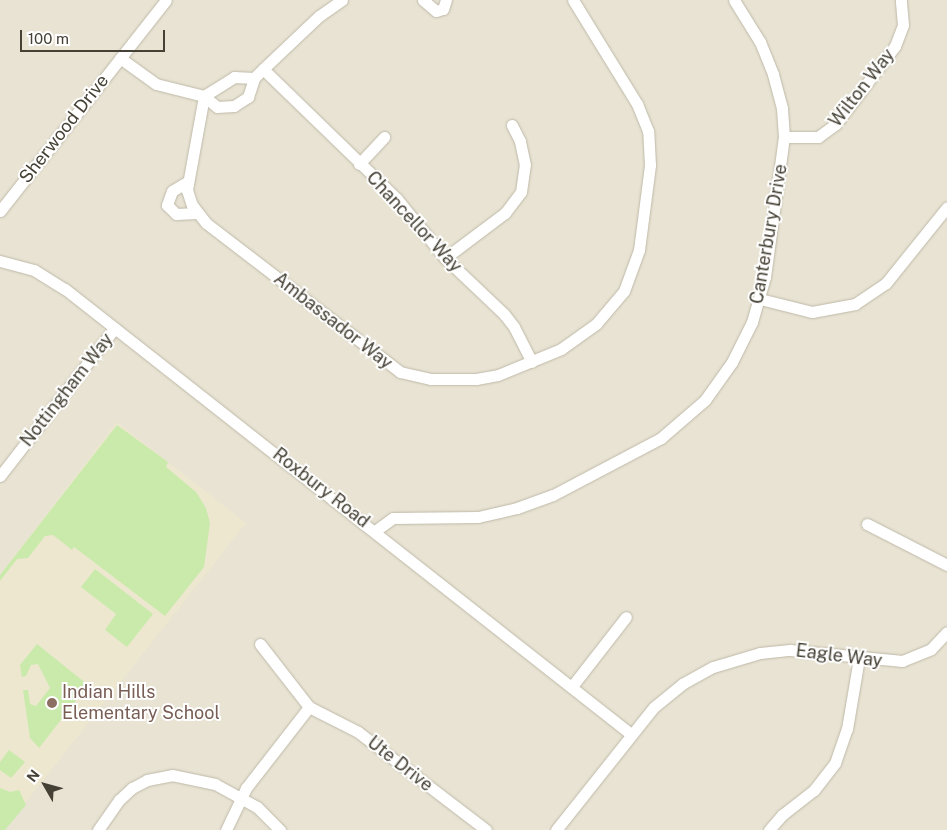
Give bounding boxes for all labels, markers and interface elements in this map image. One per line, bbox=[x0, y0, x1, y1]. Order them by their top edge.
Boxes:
scale bar bbox=[22, 20, 168, 52]
text: 100 m bbox=[28, 30, 69, 47]
street label: Wilton Way bbox=[825, 44, 899, 132]
street label: Sherwood Drive bbox=[15, 70, 113, 188]
street label: Canterbury Drive bbox=[746, 162, 792, 306]
street label: Chancellor Way bbox=[362, 167, 466, 277]
street label: Ambassador Way bbox=[269, 268, 397, 374]
street label: Nottingham Way bbox=[16, 329, 118, 451]
street label: Roxbury Road bbox=[268, 444, 374, 532]
street label: Eagle Way bbox=[794, 640, 884, 672]
place label: Indian Hills Elementary School bbox=[62, 682, 220, 724]
marker: Indian Hills Elementary School bbox=[46, 697, 58, 709]
street label: Ute Drive bbox=[363, 732, 437, 796]
north arrow bbox=[20, 760, 70, 810]
text: N bbox=[23, 767, 43, 785]

